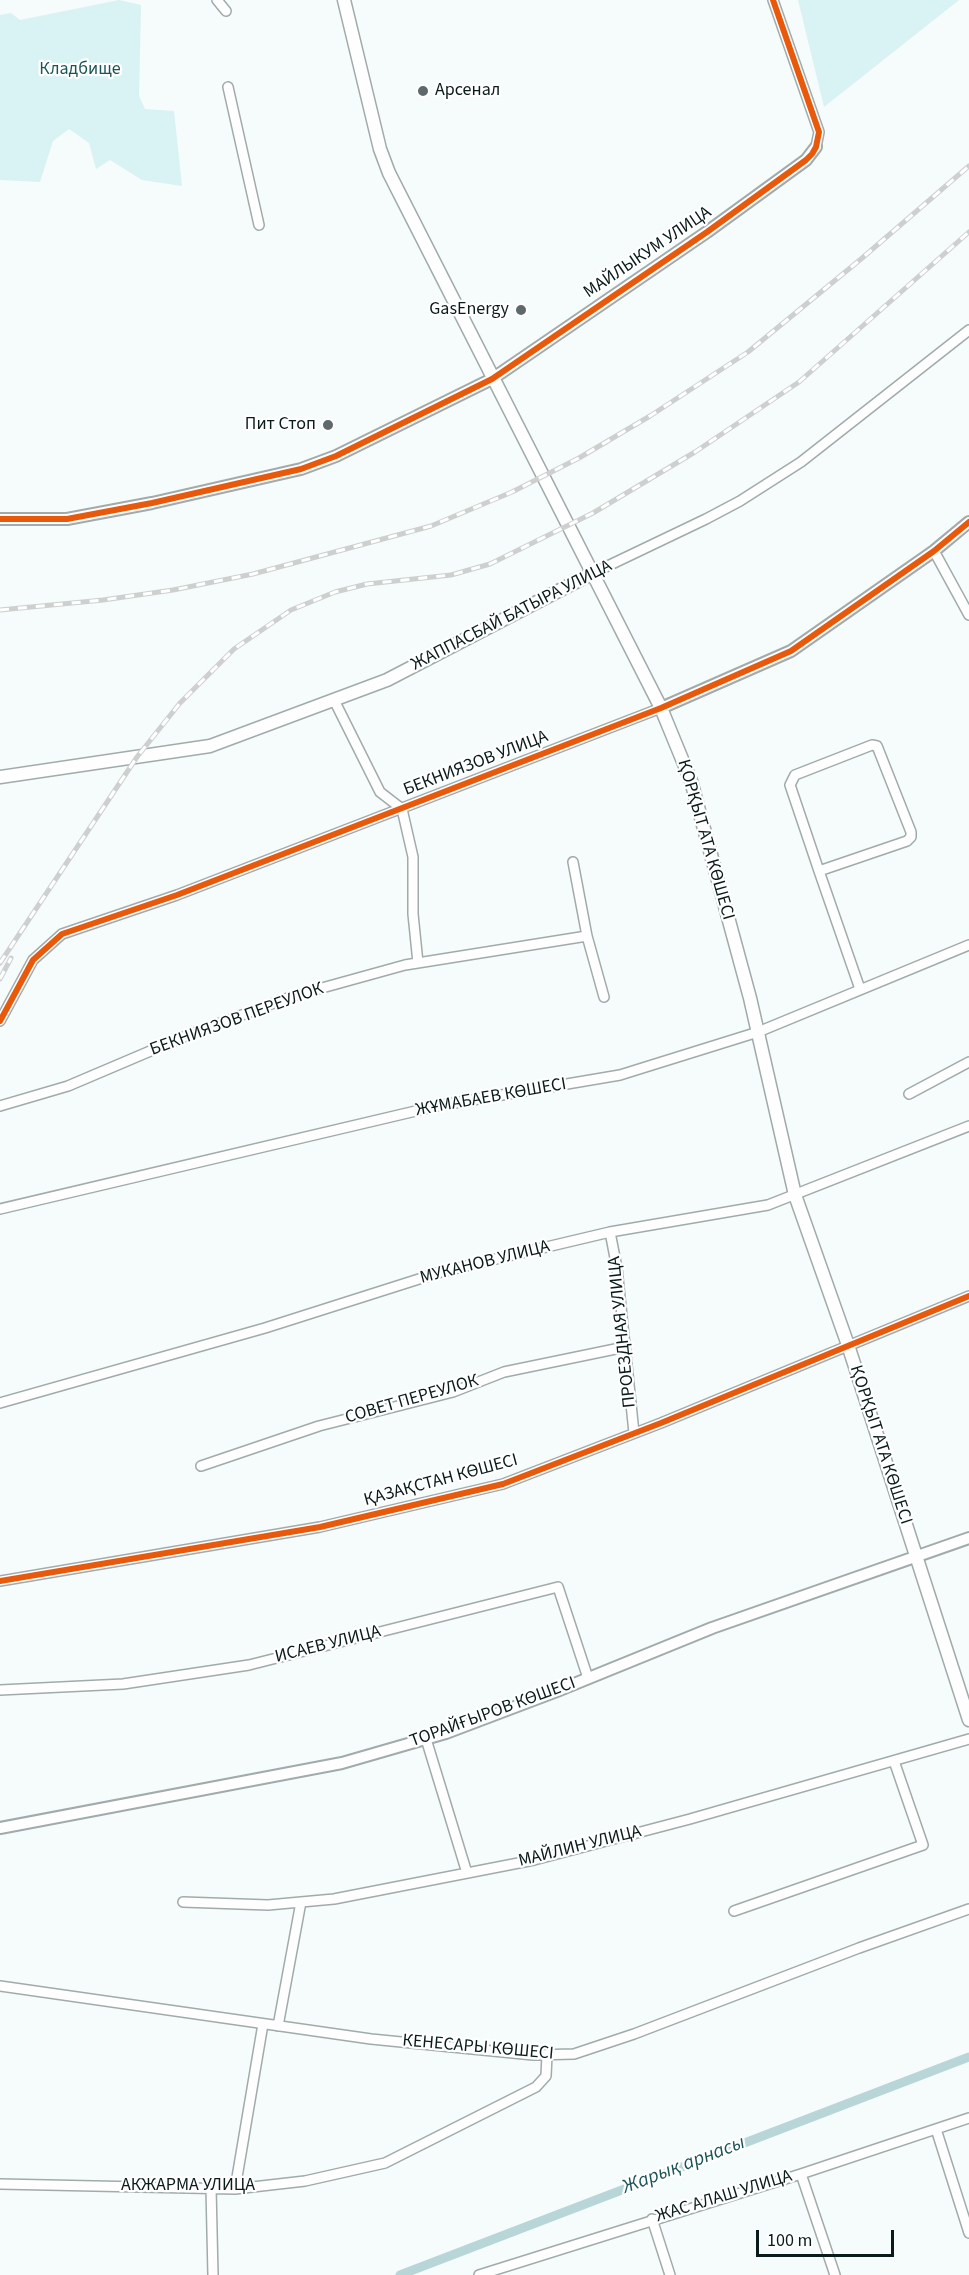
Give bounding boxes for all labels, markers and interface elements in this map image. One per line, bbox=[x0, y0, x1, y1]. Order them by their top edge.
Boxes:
park label: Кладбище bbox=[39, 59, 121, 81]
place label: Арсенал bbox=[435, 80, 500, 102]
marker: Арсенал bbox=[416, 84, 430, 98]
street label: МАЙЛЫКУМ УЛИЦА bbox=[580, 202, 716, 304]
place label: GasEnergy bbox=[429, 299, 509, 321]
marker: GasEnergy bbox=[514, 303, 528, 317]
place label: Пит Стоп bbox=[245, 414, 316, 436]
marker: Пит Стоп bbox=[321, 418, 335, 432]
street label: ЖАППАСБАЙ БАТЫРА УЛИЦА bbox=[408, 556, 616, 676]
street label: БЕКНИЯЗОВ УЛИЦА bbox=[401, 726, 551, 802]
street label: ҚОРҚЫТ АТА КӨШЕСІ bbox=[672, 757, 738, 923]
street label: БЕКНИЯЗОВ ПЕРЕУЛОК bbox=[147, 979, 327, 1061]
street label: ЖҰМАБАЕВ КӨШЕСІ bbox=[414, 1074, 568, 1122]
street label: МУКАНОВ УЛИЦА bbox=[418, 1236, 552, 1290]
street label: ПРОЕЗДНАЯ УЛИЦА bbox=[604, 1255, 642, 1409]
street label: ҚОРҚЫТ АТА КӨШЕСІ bbox=[844, 1363, 916, 1527]
street label: СОВЕТ ПЕРЕУЛОК bbox=[343, 1371, 481, 1429]
street label: ҚАЗАҚСТАН КӨШЕСІ bbox=[362, 1450, 520, 1512]
street label: ИСАЕВ УЛИЦА bbox=[273, 1621, 383, 1669]
street label: ТОРАЙҒЫРОВ КӨШЕСІ bbox=[407, 1673, 579, 1753]
street label: МАЙЛИН УЛИЦА bbox=[516, 1821, 644, 1873]
street label: КЕНЕСАРЫ КӨШЕСІ bbox=[401, 2031, 555, 2065]
water label: Жарық арнасы bbox=[619, 2132, 749, 2200]
street label: ЖАС АЛАШ УЛИЦА bbox=[653, 2166, 795, 2228]
street label: АКЖАРМА УЛИЦА bbox=[121, 2175, 255, 2197]
scale bar bbox=[759, 2218, 897, 2256]
text: 100 m bbox=[767, 2228, 812, 2253]

